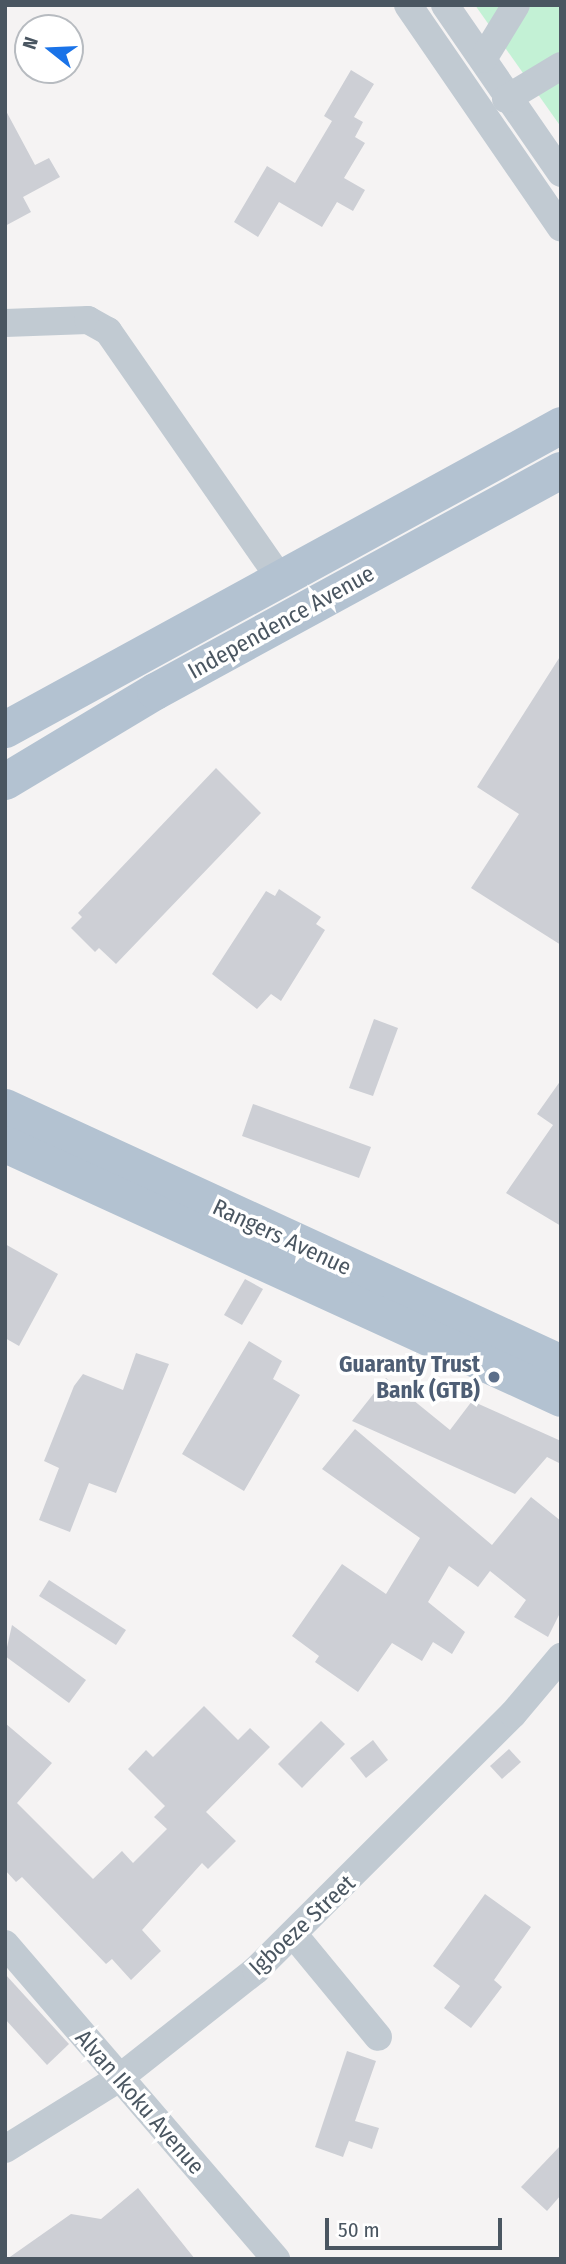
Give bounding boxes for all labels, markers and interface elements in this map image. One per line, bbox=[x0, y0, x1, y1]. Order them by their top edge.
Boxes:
north arrow bbox=[14, 14, 84, 84]
text: N bbox=[18, 34, 43, 52]
street label: Independence Avenue bbox=[183, 559, 379, 685]
street label: Rangers Avenue bbox=[208, 1193, 356, 1281]
place label: Guaranty Trust Bank (GTB) bbox=[339, 1350, 480, 1404]
marker: Guaranty Trust Bank (GTB) bbox=[486, 1369, 502, 1385]
street label: Igboeze Street bbox=[243, 1869, 361, 1981]
street label: Alvan Ikoku Avenue bbox=[70, 2024, 210, 2180]
scale bar bbox=[328, 2204, 505, 2248]
text: 50 m bbox=[338, 2217, 380, 2243]

